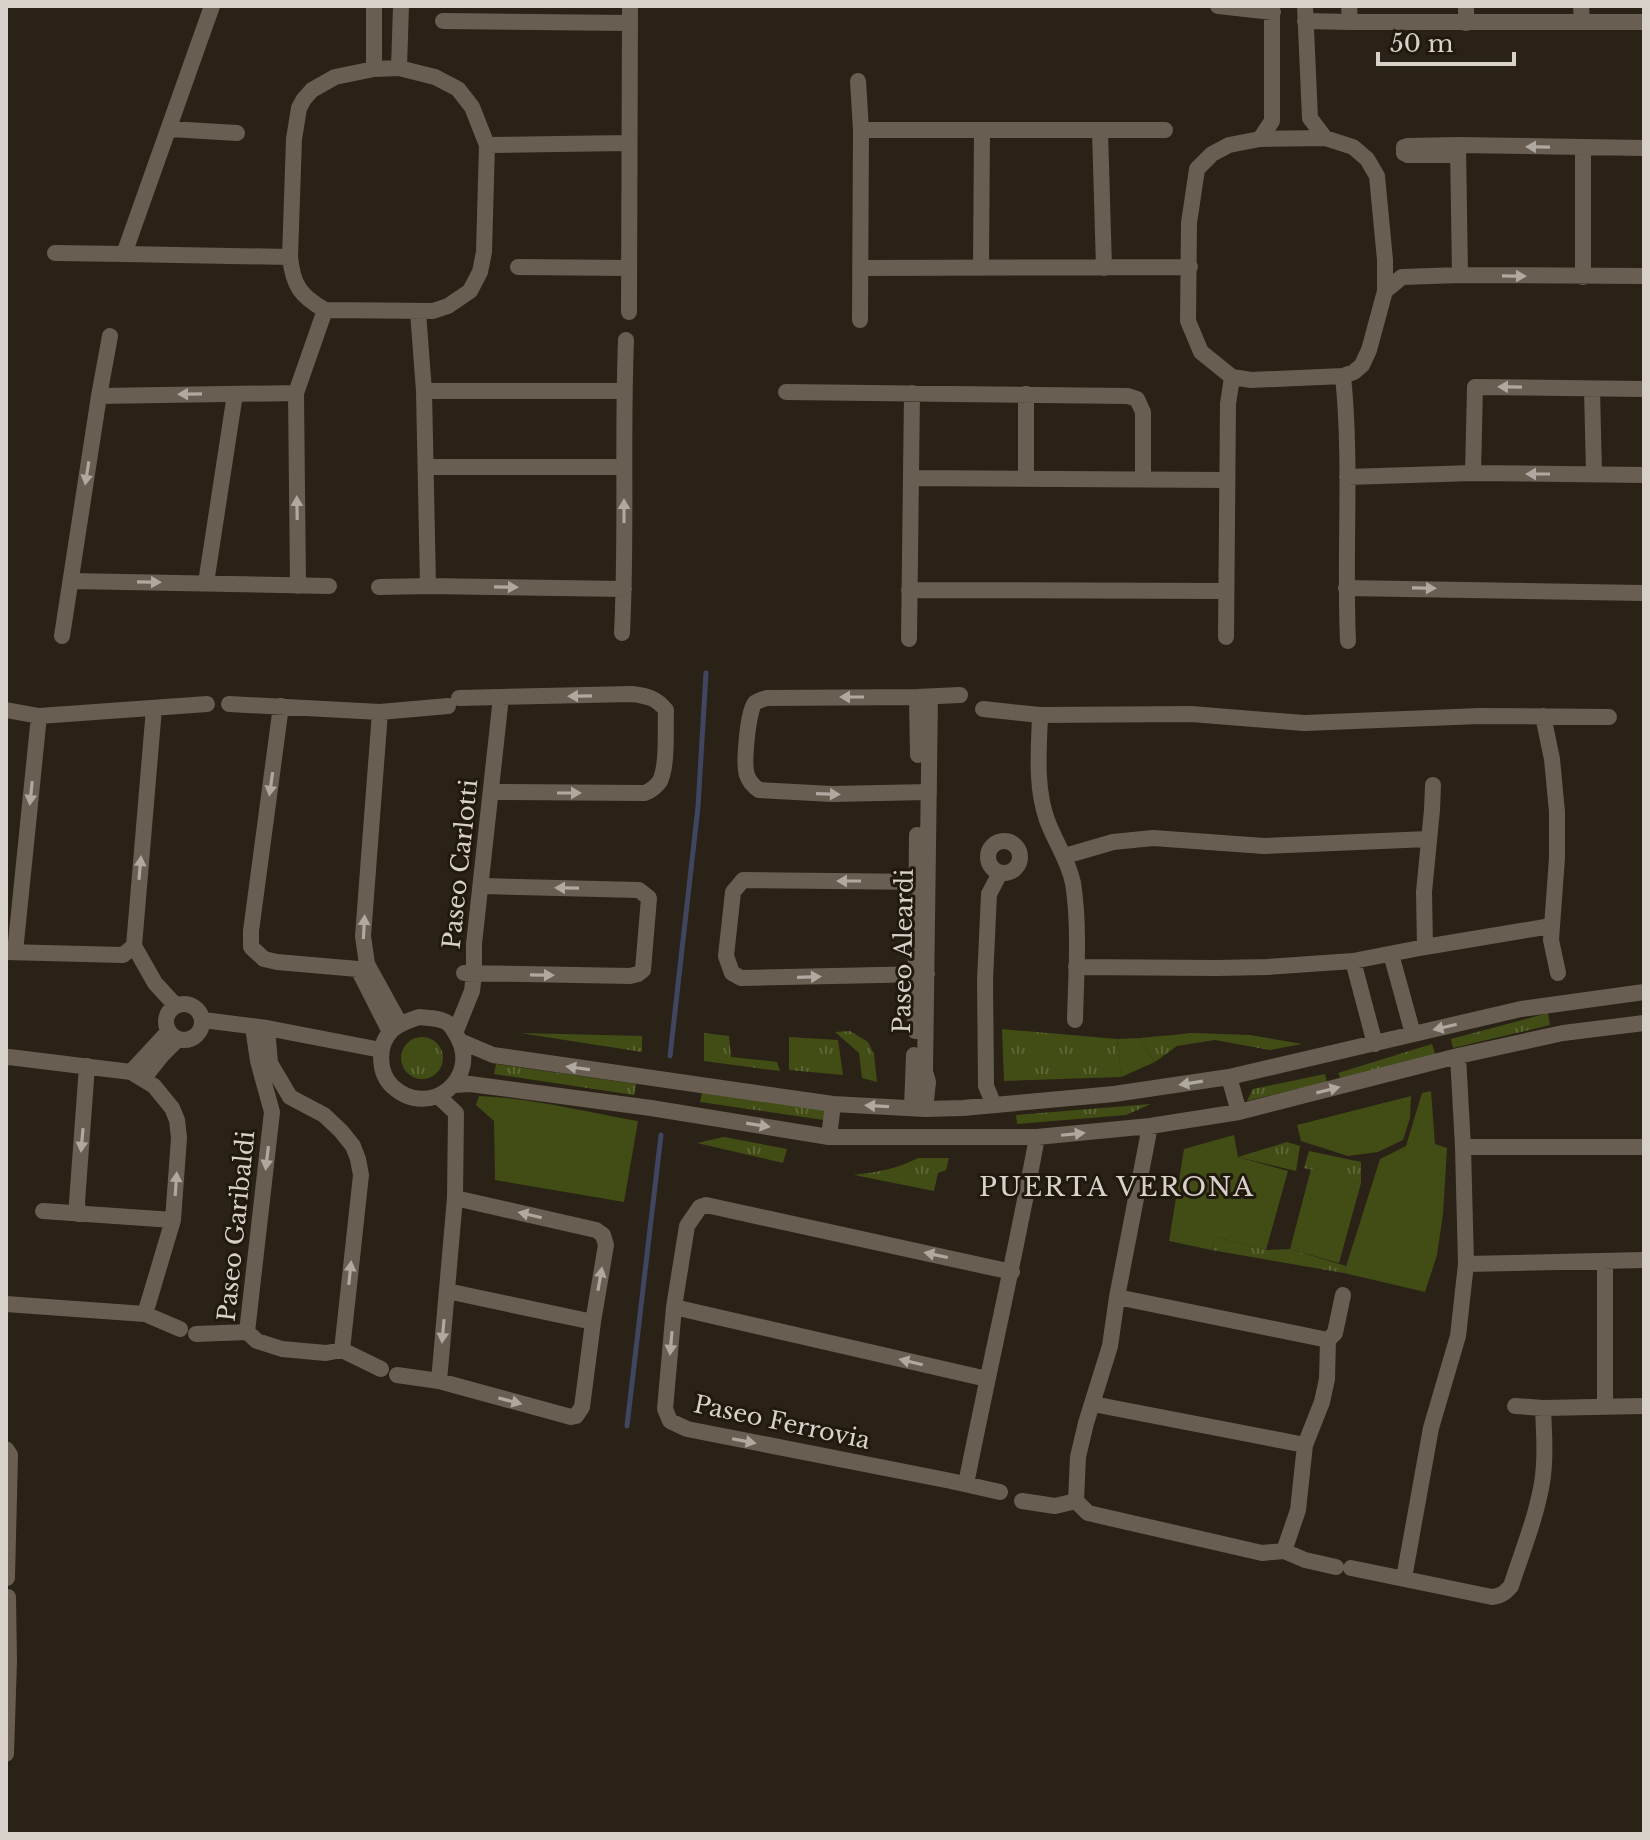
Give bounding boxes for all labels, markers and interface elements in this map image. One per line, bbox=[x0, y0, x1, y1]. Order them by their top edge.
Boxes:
scale bar bbox=[1378, 16, 1514, 66]
text: 50 m bbox=[1390, 29, 1454, 58]
one-way arrow bbox=[1525, 140, 1550, 153]
one-way arrow bbox=[1502, 269, 1527, 282]
one-way arrow bbox=[1497, 381, 1522, 393]
one-way arrow bbox=[177, 388, 202, 401]
one-way arrow bbox=[80, 461, 93, 486]
one-way arrow bbox=[1525, 468, 1550, 480]
one-way arrow bbox=[291, 495, 303, 520]
one-way arrow bbox=[618, 498, 630, 523]
one-way arrow bbox=[137, 576, 162, 589]
one-way arrow bbox=[494, 581, 519, 593]
one-way arrow bbox=[1412, 582, 1437, 595]
one-way arrow bbox=[567, 689, 592, 702]
one-way arrow bbox=[839, 691, 864, 703]
one-way arrow bbox=[264, 772, 277, 797]
street label: Paseo Carlotti bbox=[437, 778, 483, 950]
one-way arrow bbox=[25, 781, 38, 806]
one-way arrow bbox=[557, 786, 582, 799]
one-way arrow bbox=[816, 787, 841, 800]
one-way arrow bbox=[134, 855, 147, 880]
street label: Paseo Aleardi bbox=[887, 868, 919, 1034]
one-way arrow bbox=[836, 875, 861, 887]
one-way arrow bbox=[554, 881, 579, 894]
one-way arrow bbox=[358, 914, 371, 939]
one-way arrow bbox=[530, 969, 555, 981]
one-way arrow bbox=[797, 971, 822, 983]
one-way arrow bbox=[1432, 1021, 1457, 1034]
one-way arrow bbox=[565, 1061, 590, 1073]
one-way arrow bbox=[1178, 1077, 1203, 1089]
one-way arrow bbox=[1316, 1083, 1341, 1095]
one-way arrow bbox=[864, 1100, 889, 1113]
one-way arrow bbox=[746, 1119, 771, 1132]
one-way arrow bbox=[1061, 1127, 1086, 1140]
one-way arrow bbox=[75, 1128, 88, 1153]
street label: Paseo Garibaldi bbox=[212, 1129, 260, 1323]
one-way arrow bbox=[260, 1146, 273, 1171]
one-way arrow bbox=[169, 1171, 182, 1196]
district label: PUERTA VERONA bbox=[979, 1171, 1255, 1203]
one-way arrow bbox=[517, 1208, 542, 1221]
one-way arrow bbox=[923, 1248, 948, 1261]
one-way arrow bbox=[344, 1260, 357, 1285]
one-way arrow bbox=[595, 1266, 607, 1291]
one-way arrow bbox=[437, 1319, 450, 1344]
one-way arrow bbox=[664, 1331, 677, 1356]
one-way arrow bbox=[898, 1355, 923, 1368]
street label: Paseo Ferrovia bbox=[691, 1389, 874, 1455]
one-way arrow bbox=[498, 1395, 523, 1407]
one-way arrow bbox=[732, 1435, 757, 1447]

